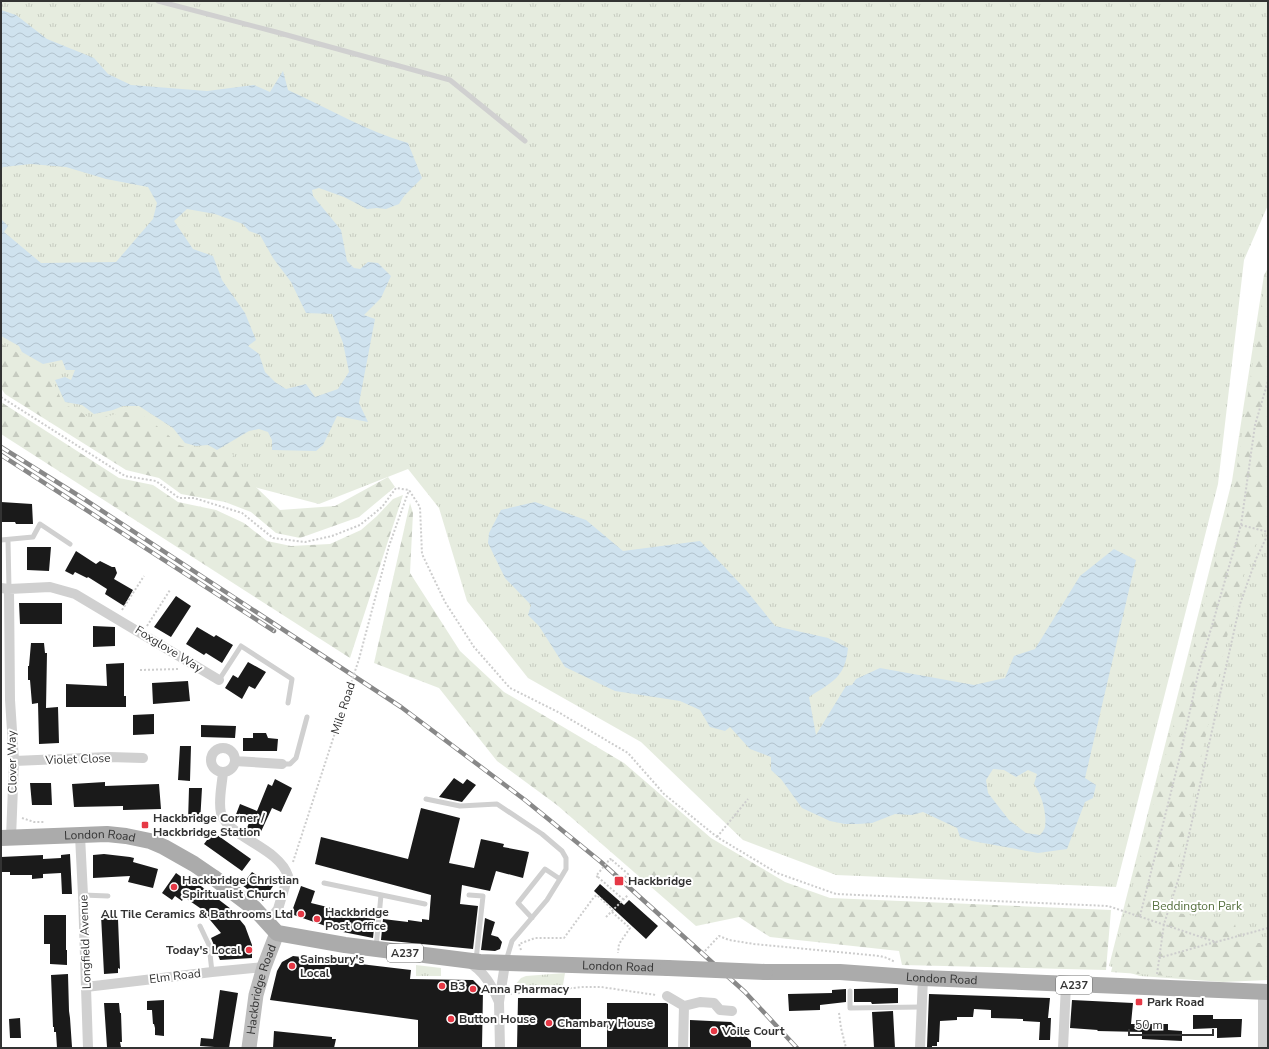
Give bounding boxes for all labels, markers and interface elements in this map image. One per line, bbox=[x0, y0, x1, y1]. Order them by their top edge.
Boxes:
street label: Foxglove Way bbox=[132, 622, 206, 677]
street label: Mile Road bbox=[327, 680, 359, 736]
street label: Clover Way bbox=[3, 730, 21, 794]
street label: Violet Close bbox=[44, 750, 111, 768]
place label: Hackbridge Corner / Hackbridge Station bbox=[153, 810, 265, 840]
marker: Hackbridge Corner / Hackbridge Station bbox=[140, 820, 150, 830]
street label: London Road bbox=[64, 826, 137, 846]
place label: Hackbridge Christian Spiritualist Church bbox=[182, 872, 299, 902]
place label: Hackbridge bbox=[628, 873, 692, 889]
marker: Hackbridge bbox=[613, 875, 625, 887]
marker: Hackbridge Christian Spiritualist Church bbox=[169, 882, 179, 892]
street label: Longfield Avenue bbox=[75, 895, 95, 989]
park label: Beddington Park bbox=[1152, 898, 1243, 914]
place label: Hackbridge Post Office bbox=[325, 904, 389, 934]
place label: All Tile Ceramics & Bathrooms Ltd bbox=[101, 906, 293, 922]
marker: All Tile Ceramics & Bathrooms Ltd bbox=[296, 909, 306, 919]
marker: Hackbridge Post Office bbox=[312, 914, 322, 924]
place label: Today's Local bbox=[166, 942, 241, 958]
street label: Hackbridge Road bbox=[243, 942, 280, 1036]
road number: A237 bbox=[387, 944, 423, 962]
marker: Today's Local bbox=[244, 945, 254, 955]
place label: Sainsbury's Local bbox=[300, 951, 365, 981]
street label: London Road bbox=[582, 957, 654, 976]
marker: Sainsbury's Local bbox=[287, 961, 297, 971]
street label: Elm Road bbox=[148, 965, 202, 987]
street label: London Road bbox=[905, 969, 978, 988]
road number: A237 bbox=[1056, 976, 1092, 994]
place label: B3 bbox=[450, 978, 465, 994]
marker: B3 bbox=[437, 981, 447, 991]
place label: Anna Pharmacy bbox=[481, 981, 570, 997]
marker: Anna Pharmacy bbox=[468, 984, 478, 994]
place label: Park Road bbox=[1147, 994, 1204, 1010]
marker: Park Road bbox=[1134, 997, 1144, 1007]
place label: Button House bbox=[459, 1011, 536, 1027]
scale bar bbox=[1129, 1011, 1213, 1037]
marker: Button House bbox=[446, 1014, 456, 1024]
place label: Chambary House bbox=[557, 1015, 654, 1031]
text: 50 m bbox=[1135, 1017, 1163, 1033]
marker: Chambary House bbox=[544, 1018, 554, 1028]
place label: Voile Court bbox=[721, 1023, 785, 1039]
marker: Voile Court bbox=[709, 1026, 719, 1036]

